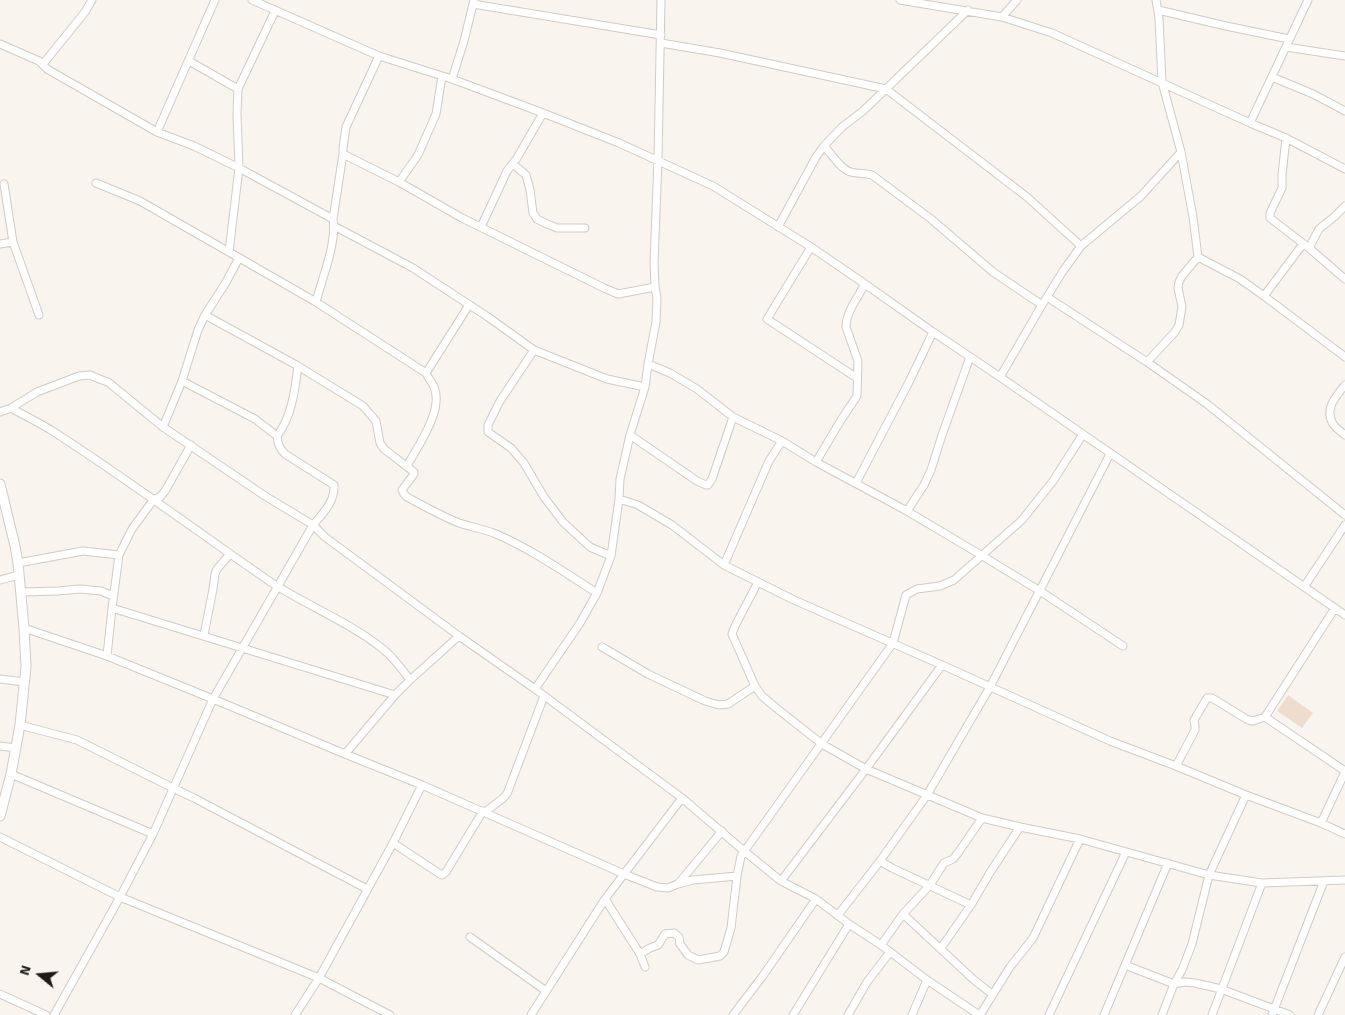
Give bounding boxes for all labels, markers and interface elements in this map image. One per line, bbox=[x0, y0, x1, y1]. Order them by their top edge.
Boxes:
north arrow bbox=[15, 950, 65, 1000]
text: N bbox=[16, 963, 35, 978]

